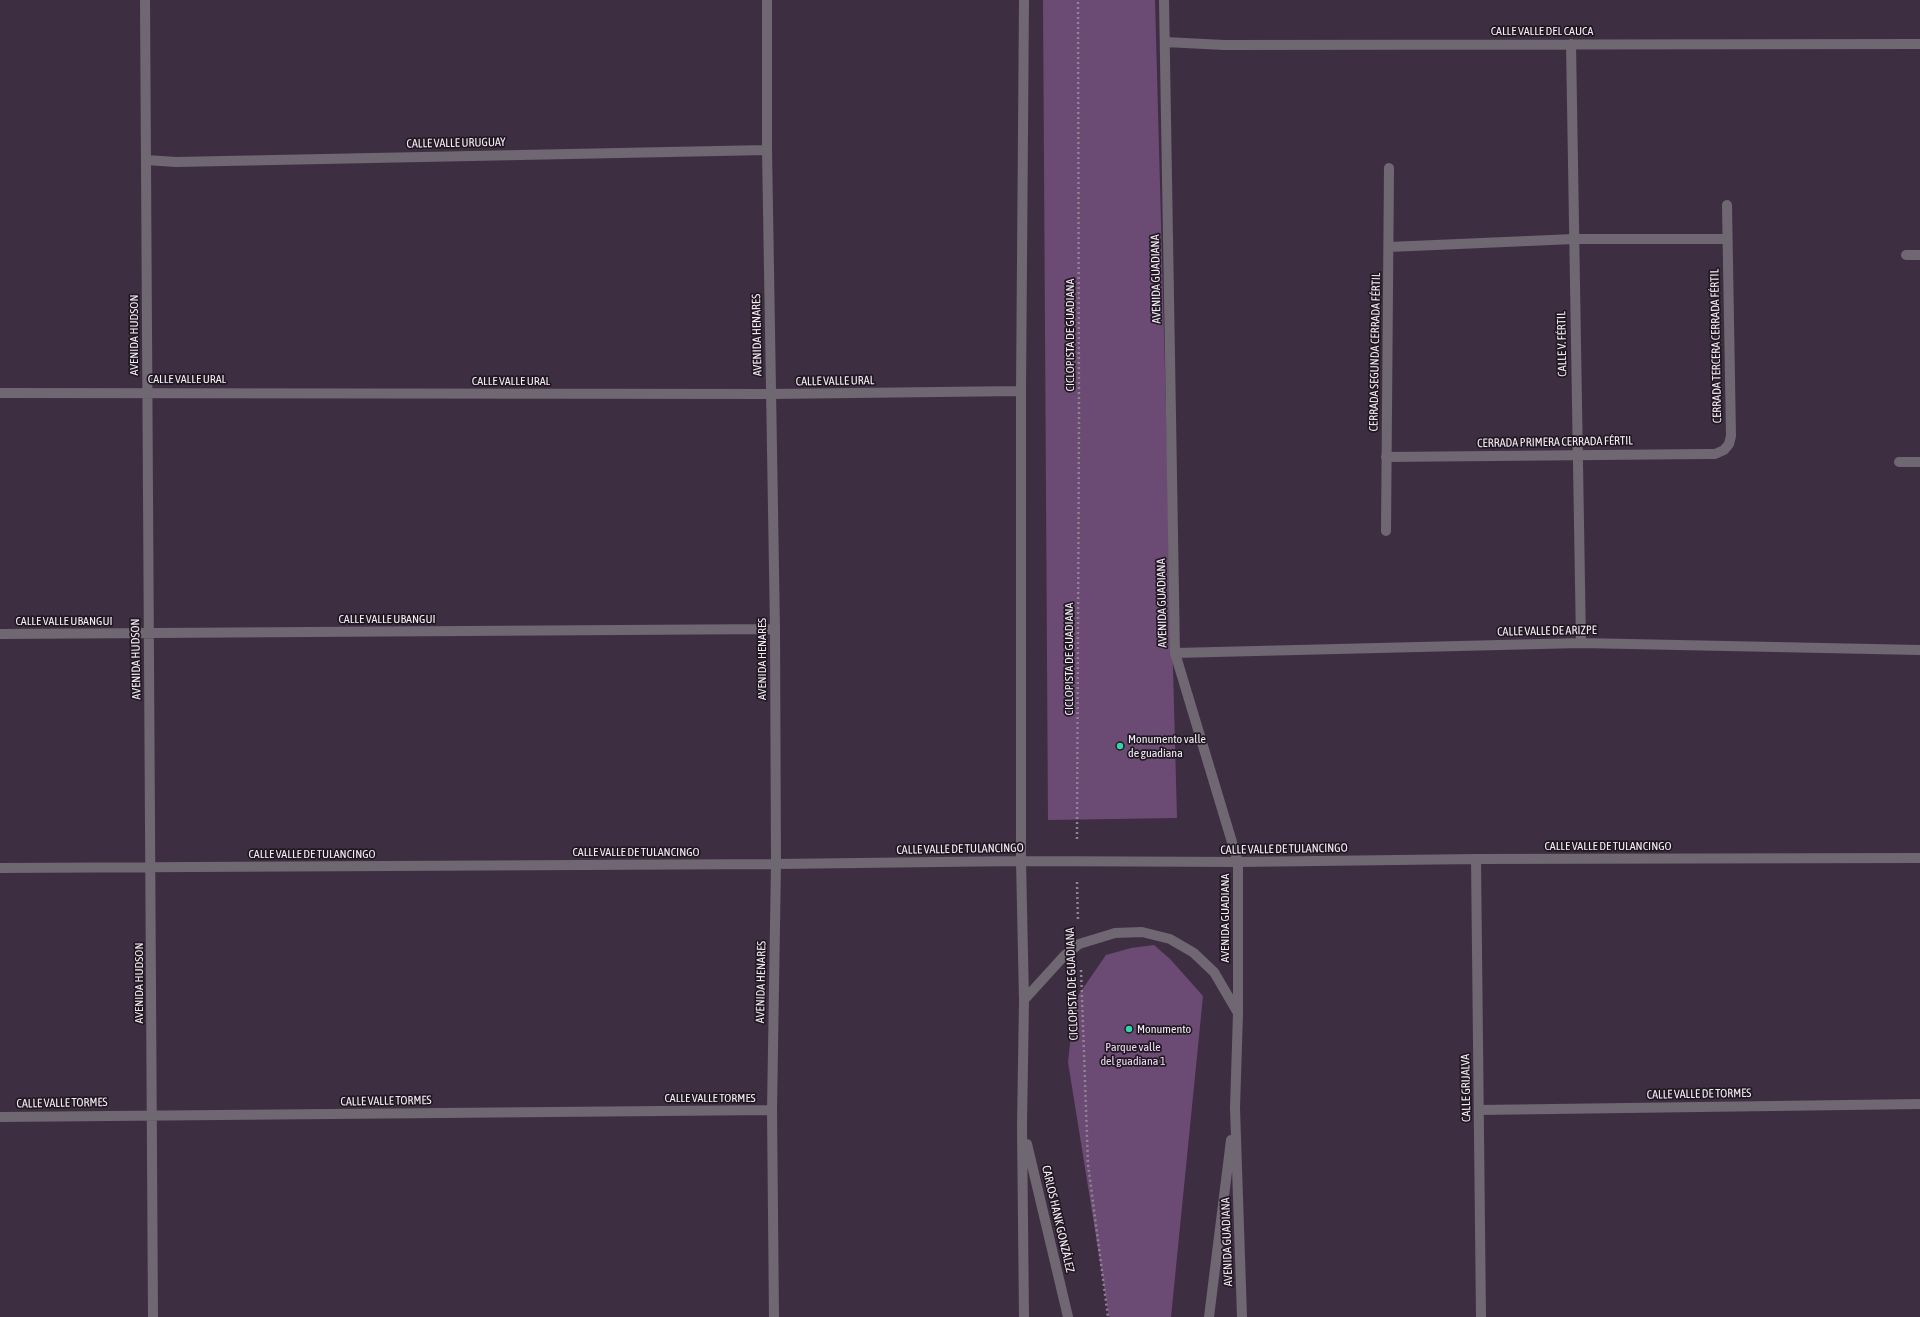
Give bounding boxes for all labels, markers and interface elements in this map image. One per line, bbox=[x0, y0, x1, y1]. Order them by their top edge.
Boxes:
street label: CALLE VALLE DEL CAUCA bbox=[1491, 24, 1593, 38]
street label: CALLE VALLE URUGUAY bbox=[406, 135, 506, 151]
street label: AVENIDA GUADIANA bbox=[1148, 234, 1164, 324]
street label: CERRADA TERCERA CERRADA FÉRTIL bbox=[1707, 269, 1725, 423]
street label: CERRADA SEGUNDA CERRADA FÉRTIL bbox=[1366, 272, 1384, 432]
street label: CICLOPISTA DE GUADIANA bbox=[1063, 279, 1077, 391]
street label: AVENIDA HENARES bbox=[749, 294, 765, 376]
street label: AVENIDA HUDSON bbox=[127, 295, 141, 375]
street label: CALLE V. FÉRTIL bbox=[1554, 311, 1570, 377]
street label: CALLE VALLE URAL bbox=[148, 372, 226, 386]
street label: CALLE VALLE URAL bbox=[796, 373, 874, 389]
street label: CALLE VALLE URAL bbox=[472, 374, 550, 388]
street label: CERRADA PRIMERA CERRADA FÉRTIL bbox=[1477, 433, 1633, 451]
street label: AVENIDA GUADIANA bbox=[1154, 558, 1170, 648]
street label: CICLOPISTA DE GUADIANA bbox=[1062, 603, 1076, 715]
street label: CALLE VALLE UBANGUI bbox=[338, 612, 436, 626]
street label: CALLE VALLE UBANGUI bbox=[15, 614, 113, 628]
street label: AVENIDA HUDSON bbox=[128, 618, 144, 700]
street label: AVENIDA HENARES bbox=[755, 618, 769, 700]
street label: CALLE VALLE DE ARIZPE bbox=[1497, 623, 1597, 639]
place label: Monumento valle de guadiana bbox=[1128, 732, 1206, 760]
marker: Monumento valle de guadiana bbox=[1115, 741, 1125, 751]
street label: CALLE VALLE DE TULANCINGO bbox=[1544, 839, 1672, 853]
street label: CALLE VALLE DE TULANCINGO bbox=[896, 841, 1024, 857]
street label: CALLE VALLE DE TULANCINGO bbox=[1220, 841, 1348, 857]
street label: CALLE VALLE DE TULANCINGO bbox=[572, 845, 700, 859]
street label: CALLE VALLE DE TULANCINGO bbox=[248, 847, 376, 861]
street label: AVENIDA GUADIANA bbox=[1218, 874, 1232, 962]
street label: CICLOPISTA DE GUADIANA bbox=[1063, 927, 1081, 1041]
street label: AVENIDA HENARES bbox=[753, 941, 769, 1023]
street label: AVENIDA HUDSON bbox=[132, 943, 146, 1023]
place label: Monumento bbox=[1137, 1022, 1191, 1036]
marker: Monumento bbox=[1124, 1024, 1134, 1034]
park label: Parque valle del guadiana 1 bbox=[1100, 1040, 1166, 1068]
street label: CALLE GRIJALVA bbox=[1458, 1054, 1474, 1122]
street label: CALLE VALLE DE TORMES bbox=[1647, 1086, 1751, 1102]
street label: CALLE VALLE TORMES bbox=[664, 1091, 756, 1105]
street label: CALLE VALLE TORMES bbox=[340, 1093, 432, 1109]
street label: CALLE VALLE TORMES bbox=[16, 1095, 108, 1111]
street label: CARLOS HANK GONZÁLEZ bbox=[1039, 1164, 1077, 1274]
street label: AVENIDA GUADIANA bbox=[1218, 1197, 1236, 1287]

